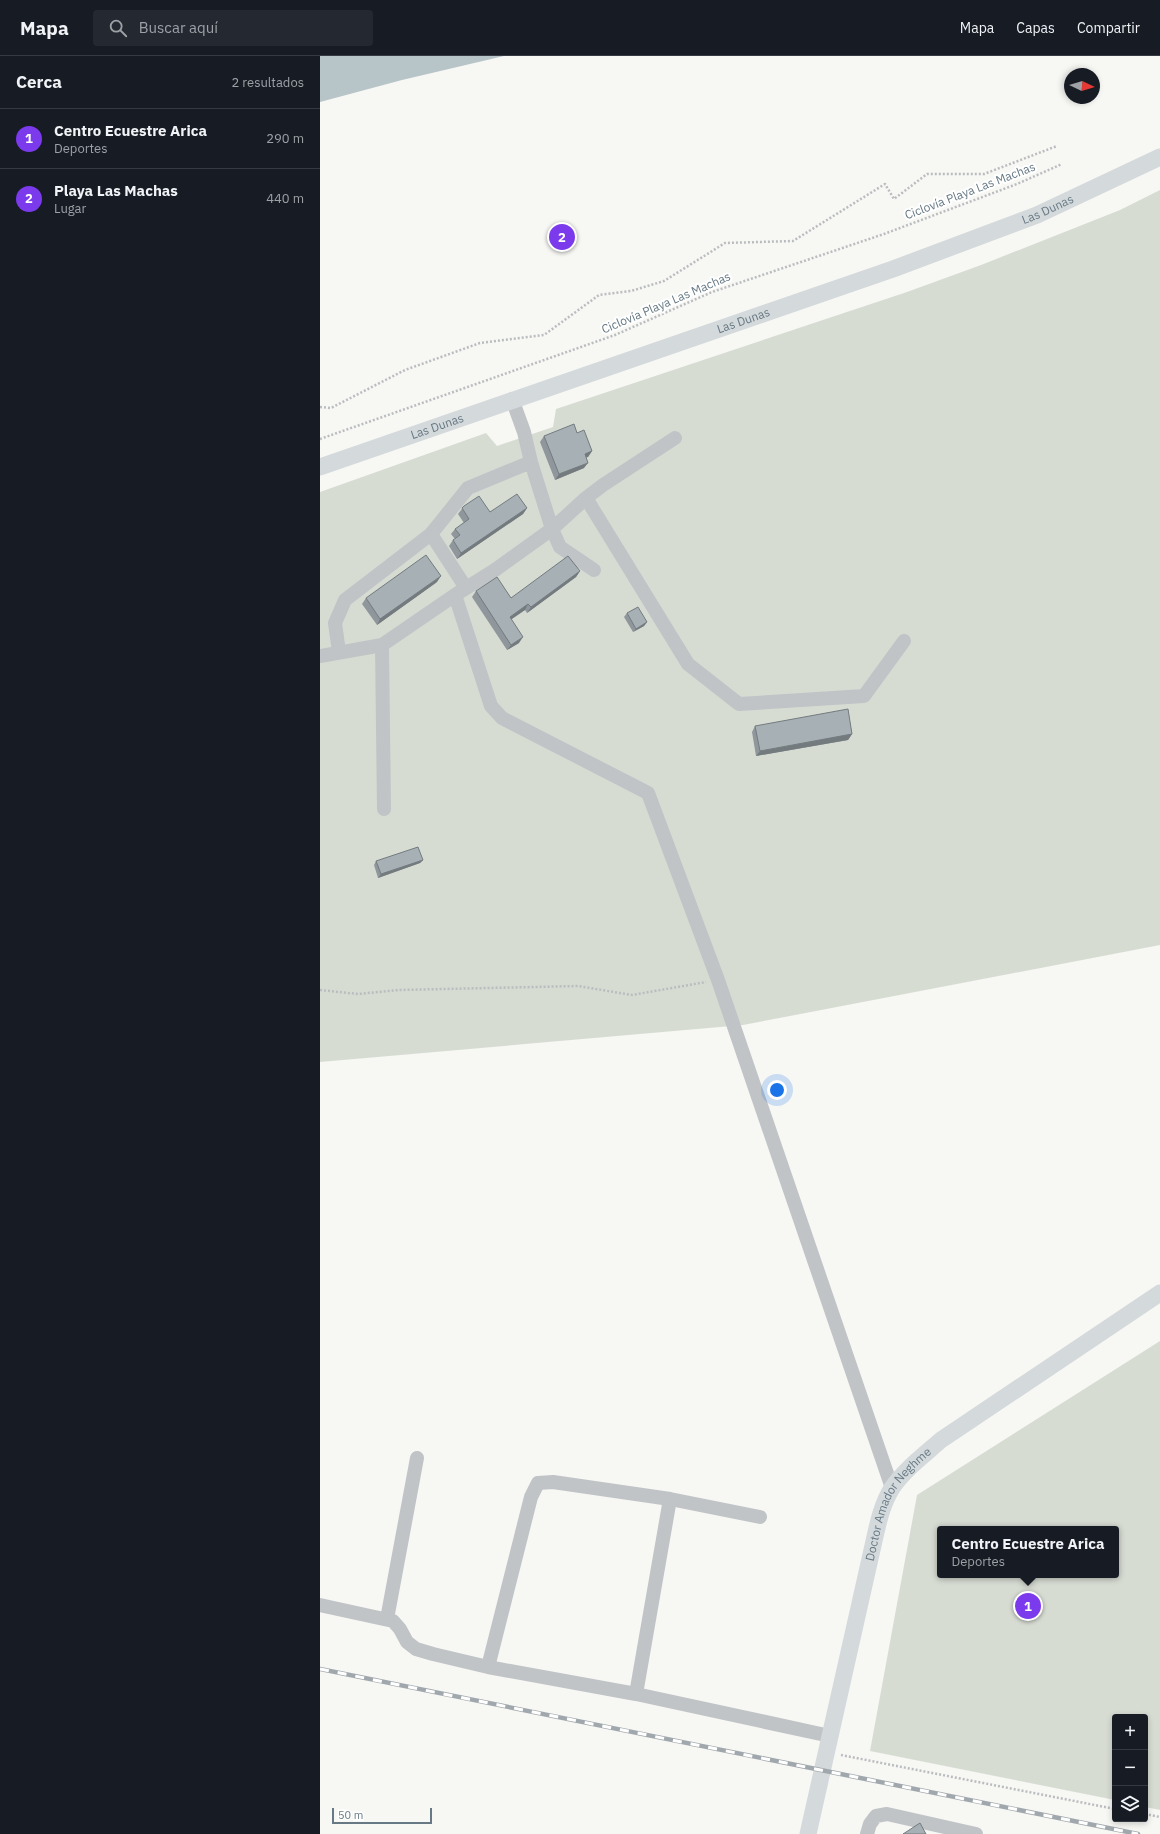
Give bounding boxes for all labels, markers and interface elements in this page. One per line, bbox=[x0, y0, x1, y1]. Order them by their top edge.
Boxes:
search box bbox=[93, 10, 373, 46]
text: Mapa bbox=[20, 16, 69, 40]
icon: search bbox=[107, 17, 129, 39]
text: Buscar aquí bbox=[139, 18, 218, 37]
text: Mapa bbox=[960, 19, 994, 37]
text: Capas bbox=[1016, 19, 1055, 37]
text: Compartir bbox=[1077, 19, 1140, 37]
north arrow bbox=[1064, 68, 1100, 104]
text: Cerca bbox=[16, 71, 62, 93]
text: 2 resultados bbox=[231, 74, 304, 91]
text: Centro Ecuestre Arica bbox=[54, 121, 207, 140]
text: 1 bbox=[25, 130, 33, 147]
text: 290 m bbox=[266, 130, 304, 147]
text: Deportes bbox=[54, 140, 107, 157]
street label: Ciclovía Playa Las Machas bbox=[902, 159, 1037, 222]
text: Playa Las Machas bbox=[54, 181, 178, 200]
text: 2 bbox=[25, 190, 33, 207]
text: 440 m bbox=[266, 190, 304, 207]
street label: Las Dunas bbox=[1020, 191, 1076, 227]
text: Lugar bbox=[54, 200, 86, 217]
pin: 2 bbox=[549, 222, 575, 252]
street label: Ciclovía Playa Las Machas bbox=[599, 268, 733, 337]
street label: Las Dunas bbox=[715, 304, 772, 336]
street label: Las Dunas bbox=[409, 410, 466, 442]
your location bbox=[767, 1080, 787, 1100]
street label: Doctor Amador Neghme bbox=[862, 1444, 934, 1562]
popup bbox=[937, 1526, 1119, 1578]
text: Centro Ecuestre Arica bbox=[951, 1534, 1105, 1553]
text: Deportes bbox=[951, 1553, 1005, 1570]
pin: 1 bbox=[1015, 1591, 1041, 1621]
map controls bbox=[1112, 1714, 1148, 1822]
button: + bbox=[1112, 1714, 1148, 1750]
button: − bbox=[1112, 1750, 1148, 1786]
button: layers bbox=[1112, 1786, 1148, 1822]
scale bar bbox=[332, 1806, 432, 1825]
text: 50 m bbox=[338, 1808, 363, 1822]

